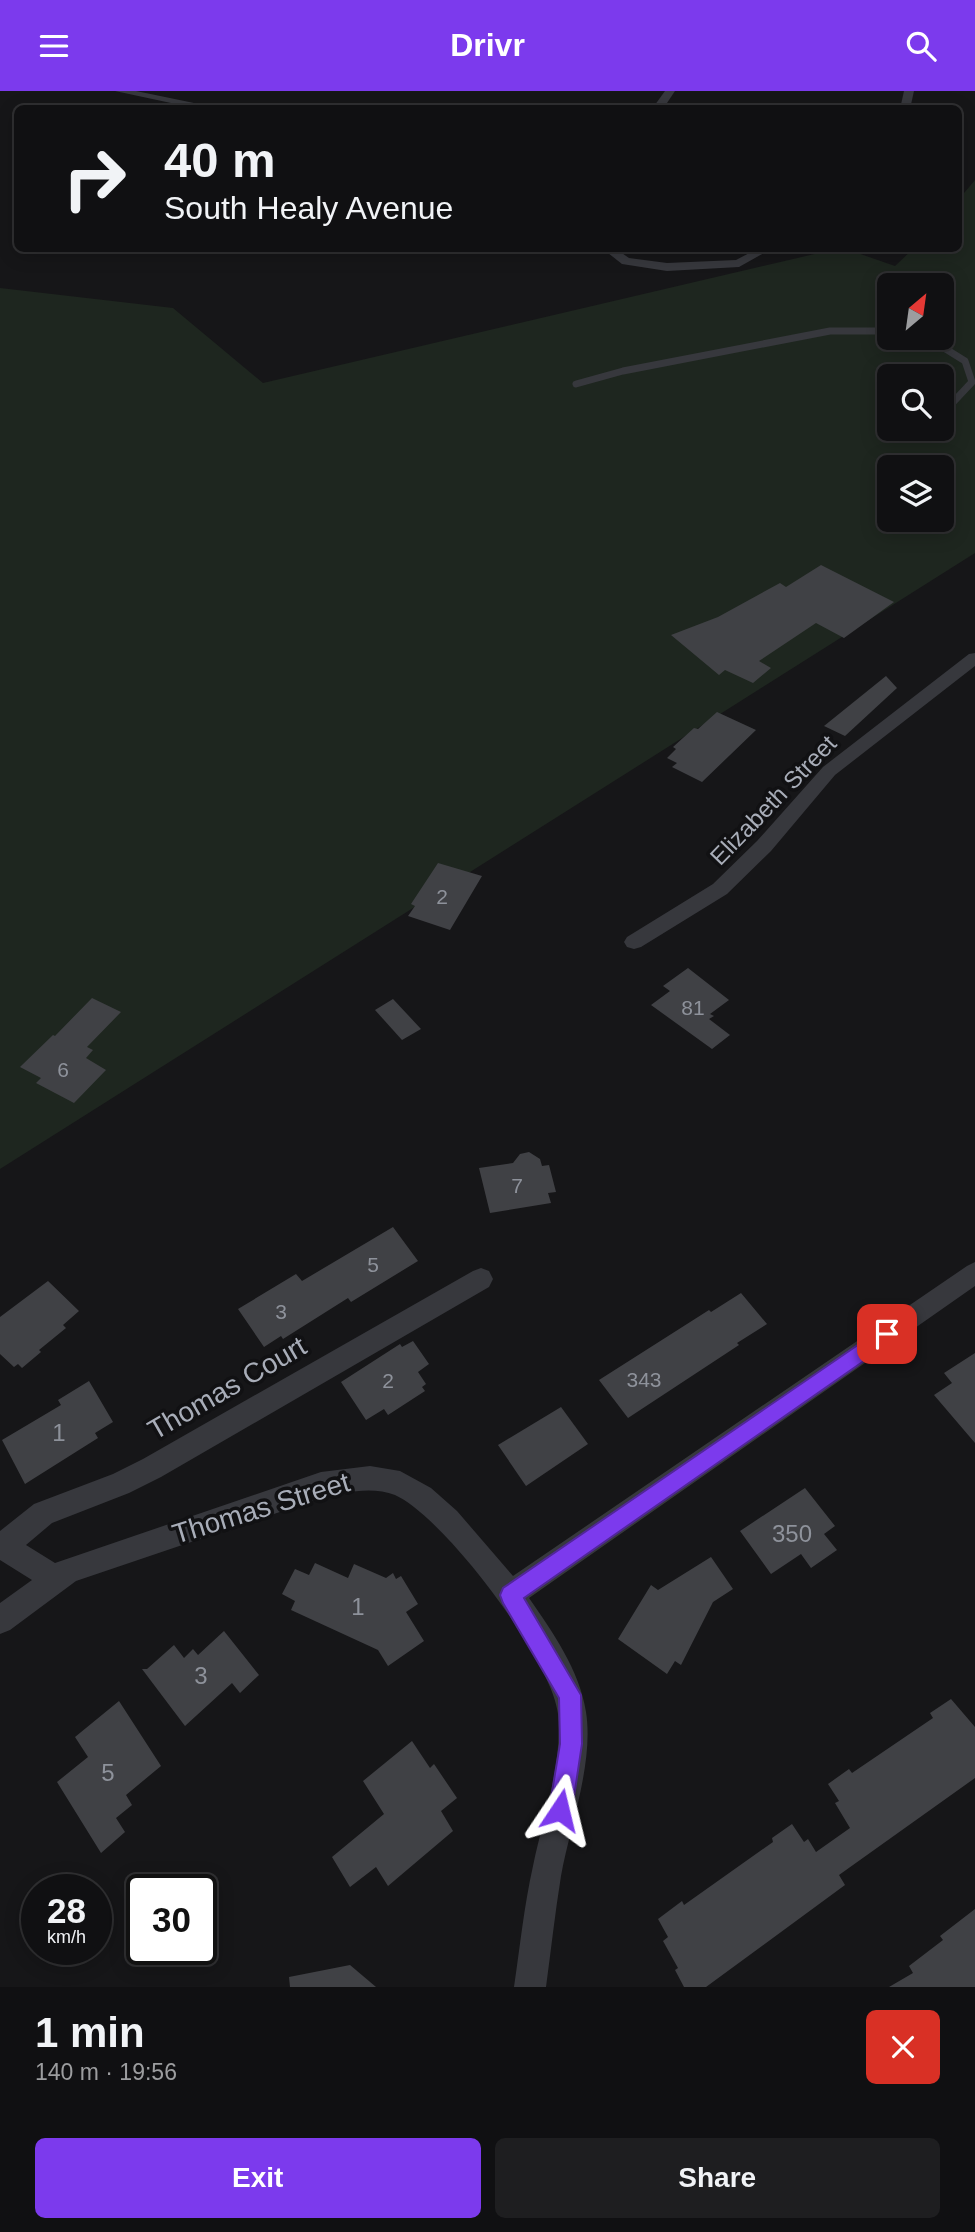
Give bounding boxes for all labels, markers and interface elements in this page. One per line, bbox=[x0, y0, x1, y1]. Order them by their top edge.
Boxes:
icon: menu bbox=[35, 27, 73, 65]
text: Drivr bbox=[450, 27, 525, 63]
icon: search bbox=[902, 27, 940, 65]
icon: right bbox=[49, 133, 140, 224]
text: 40 m bbox=[164, 133, 276, 187]
text: South Healy Avenue bbox=[164, 190, 453, 226]
north arrow bbox=[877, 273, 954, 350]
map controls bbox=[877, 273, 954, 532]
button: search bbox=[877, 364, 954, 441]
button: layers bbox=[877, 455, 954, 532]
street label: Elizabeth Street bbox=[704, 729, 842, 870]
house number: 2 bbox=[436, 885, 448, 908]
house number: 81 bbox=[681, 996, 705, 1019]
house number: 6 bbox=[57, 1058, 69, 1081]
house number: 7 bbox=[511, 1174, 523, 1197]
house number: 5 bbox=[367, 1253, 379, 1276]
house number: 3 bbox=[275, 1300, 287, 1323]
pin bbox=[857, 1304, 917, 1364]
icon: arrive bbox=[868, 1315, 906, 1353]
street label: Thomas Court bbox=[142, 1330, 312, 1446]
house number: 343 bbox=[626, 1368, 662, 1391]
house number: 2 bbox=[382, 1369, 394, 1392]
house number: 1 bbox=[52, 1419, 66, 1446]
street label: Thomas Street bbox=[169, 1466, 354, 1550]
house number: 350 bbox=[772, 1520, 812, 1547]
house number: 1 bbox=[351, 1593, 365, 1620]
house number: 3 bbox=[194, 1662, 208, 1689]
house number: 5 bbox=[101, 1759, 115, 1786]
position arrow bbox=[523, 1773, 597, 1847]
speed limit sign: 30 bbox=[126, 1874, 217, 1965]
text: 28 bbox=[47, 1891, 86, 1930]
text: km/h bbox=[47, 1927, 86, 1947]
text: 1 min bbox=[35, 2009, 145, 2056]
button: close bbox=[866, 2010, 940, 2084]
text: 140 m · 19:56 bbox=[35, 2059, 177, 2085]
button: Exit bbox=[35, 2138, 481, 2218]
button: Share bbox=[495, 2138, 940, 2218]

